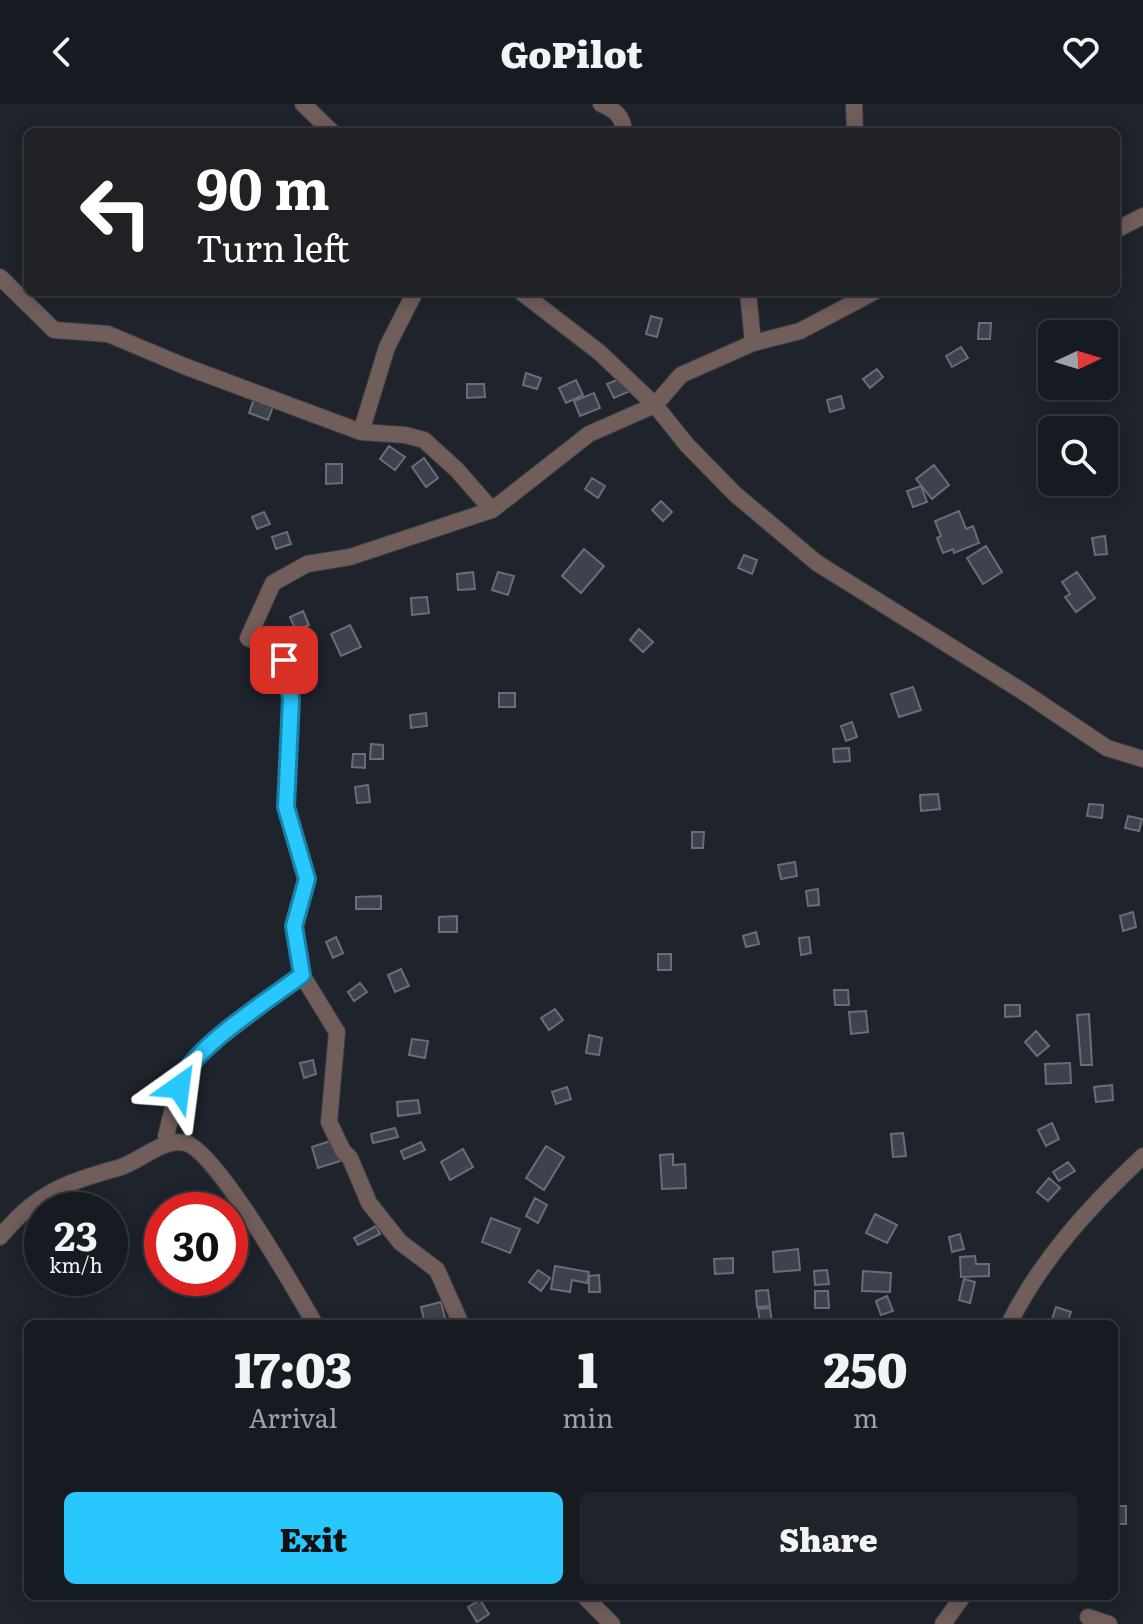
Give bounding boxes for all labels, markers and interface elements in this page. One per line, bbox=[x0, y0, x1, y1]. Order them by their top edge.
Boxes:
text: GoPilot bbox=[500, 26, 643, 79]
icon: back bbox=[40, 30, 84, 74]
icon: heart bbox=[1059, 30, 1103, 74]
text: 90 m bbox=[196, 144, 330, 227]
icon: left bbox=[64, 160, 168, 264]
text: Turn left bbox=[196, 220, 350, 273]
north arrow bbox=[1038, 320, 1118, 400]
map controls bbox=[1038, 320, 1118, 496]
button: search bbox=[1038, 416, 1118, 496]
pin bbox=[250, 626, 318, 694]
icon: arrive bbox=[262, 638, 306, 682]
position arrow bbox=[137, 1045, 221, 1129]
speed limit sign: 30 bbox=[144, 1192, 248, 1296]
text: 23 bbox=[54, 1204, 98, 1263]
text: km/h bbox=[49, 1249, 103, 1279]
text: 17:03 bbox=[234, 1332, 352, 1403]
text: 1 bbox=[578, 1332, 598, 1403]
text: 250 bbox=[824, 1332, 908, 1403]
text: Arrival bbox=[249, 1397, 338, 1436]
text: min bbox=[562, 1397, 613, 1436]
text: m bbox=[853, 1397, 878, 1436]
button: Exit bbox=[64, 1492, 563, 1584]
button: Share bbox=[579, 1492, 1078, 1584]

